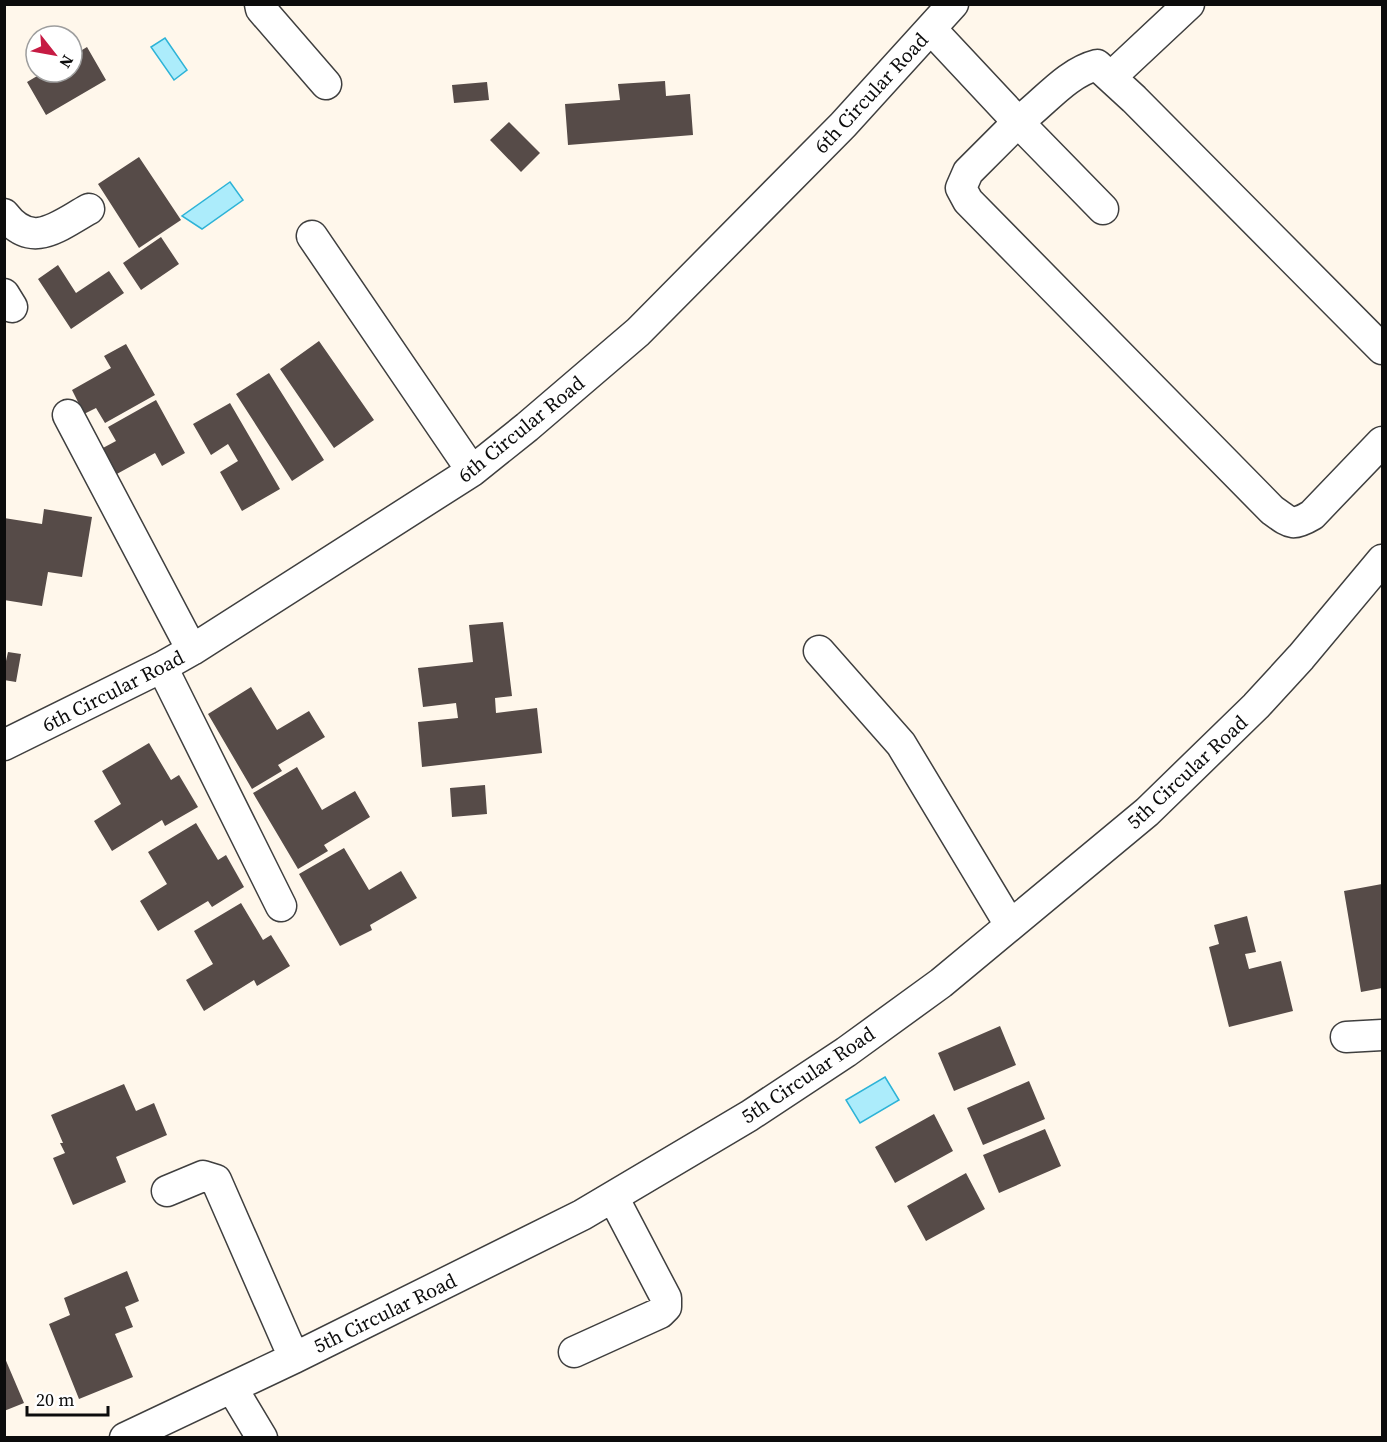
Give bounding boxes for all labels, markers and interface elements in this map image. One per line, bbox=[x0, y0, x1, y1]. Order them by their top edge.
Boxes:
north arrow bbox=[24, 24, 84, 84]
street label: 6th Circular Road bbox=[808, 26, 935, 159]
text: N bbox=[54, 51, 79, 73]
street label: 6th Circular Road bbox=[452, 369, 591, 489]
street label: 6th Circular Road bbox=[37, 643, 189, 739]
street label: 5th Circular Road bbox=[1121, 708, 1254, 835]
street label: 5th Circular Road bbox=[736, 1019, 881, 1130]
street label: 5th Circular Road bbox=[309, 1266, 462, 1360]
scale bar bbox=[27, 1379, 108, 1417]
text: 20 m bbox=[36, 1387, 74, 1412]

